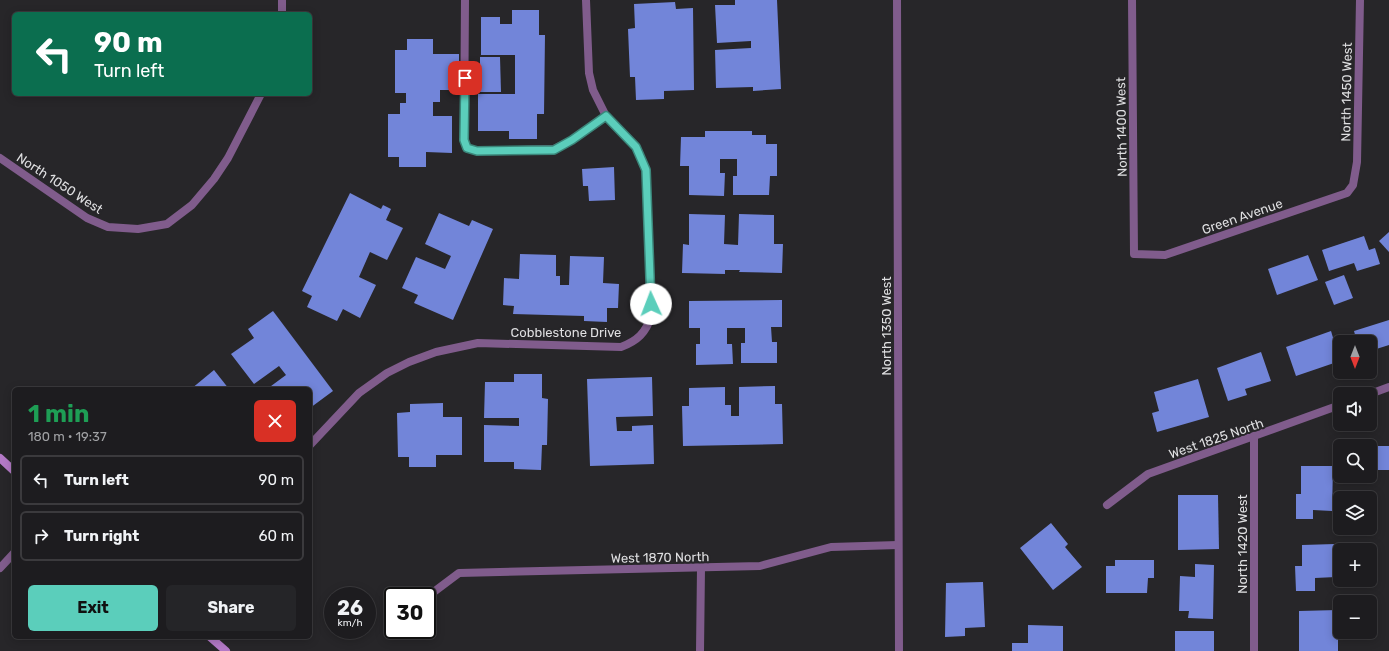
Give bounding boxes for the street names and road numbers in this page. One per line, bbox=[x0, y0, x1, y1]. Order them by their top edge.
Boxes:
street label: North 1450 West bbox=[1338, 42, 1355, 142]
street label: North 1400 West bbox=[1113, 77, 1130, 177]
street label: North 1050 West bbox=[14, 150, 106, 217]
street label: Green Avenue bbox=[1200, 196, 1285, 237]
street label: North 1350 West bbox=[879, 276, 894, 376]
street label: Cobblestone Drive bbox=[511, 325, 621, 340]
street label: West 1825 North bbox=[1167, 415, 1265, 462]
street label: North 1420 West bbox=[1235, 494, 1250, 594]
street label: West 1870 North bbox=[611, 549, 709, 566]

